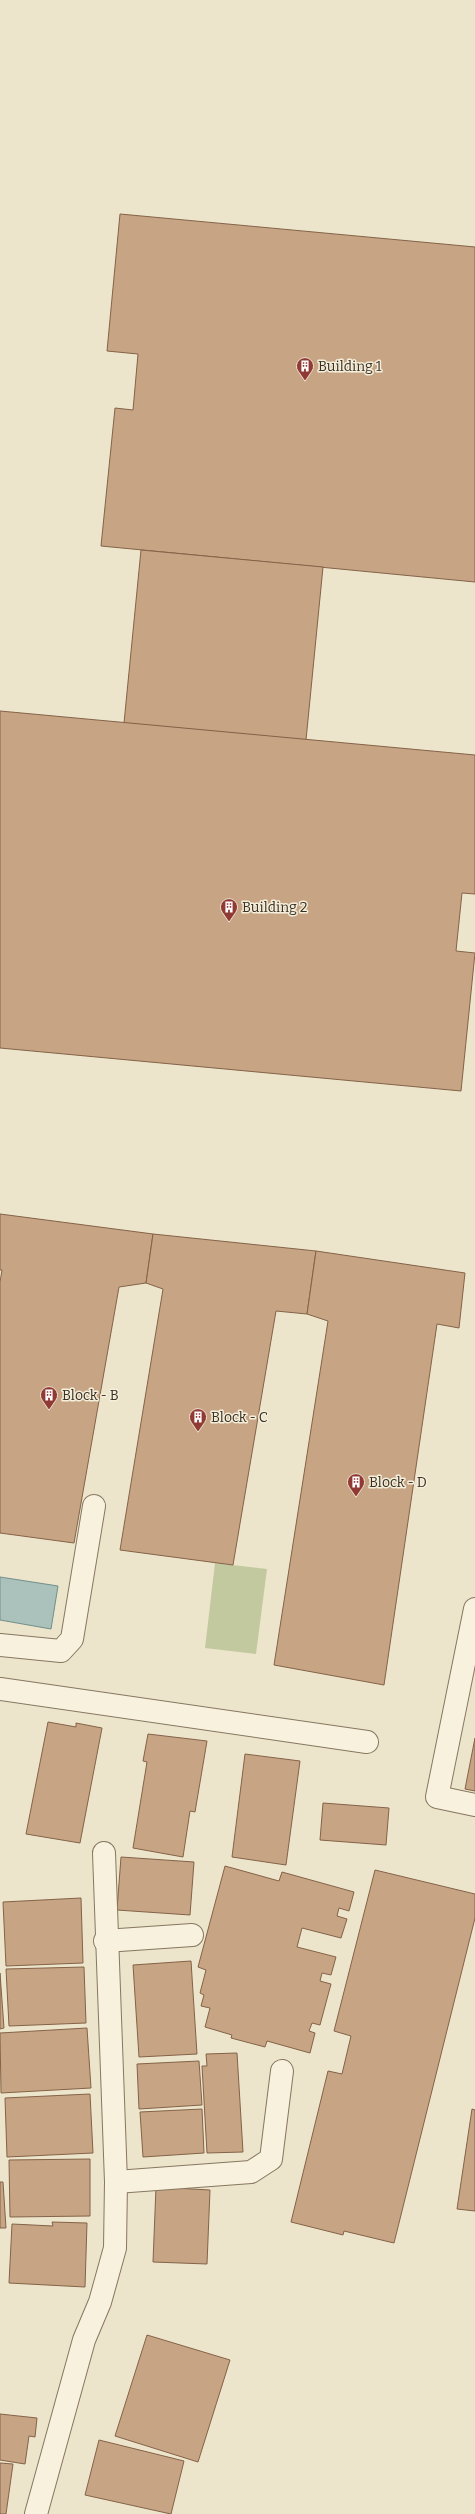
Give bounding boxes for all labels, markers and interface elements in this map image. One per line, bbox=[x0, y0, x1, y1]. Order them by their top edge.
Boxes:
building icon: Building 1 bbox=[295, 356, 315, 381]
place label: Building 1 bbox=[318, 358, 382, 375]
building icon: Building 2 bbox=[219, 897, 239, 922]
place label: Building 2 bbox=[242, 899, 307, 916]
building icon: Block - B bbox=[39, 1385, 59, 1410]
place label: Block - B bbox=[62, 1387, 119, 1404]
building icon: Block - C bbox=[188, 1407, 208, 1432]
place label: Block - C bbox=[211, 1409, 268, 1426]
building icon: Block - D bbox=[346, 1472, 366, 1497]
place label: Block - D bbox=[369, 1474, 427, 1491]

